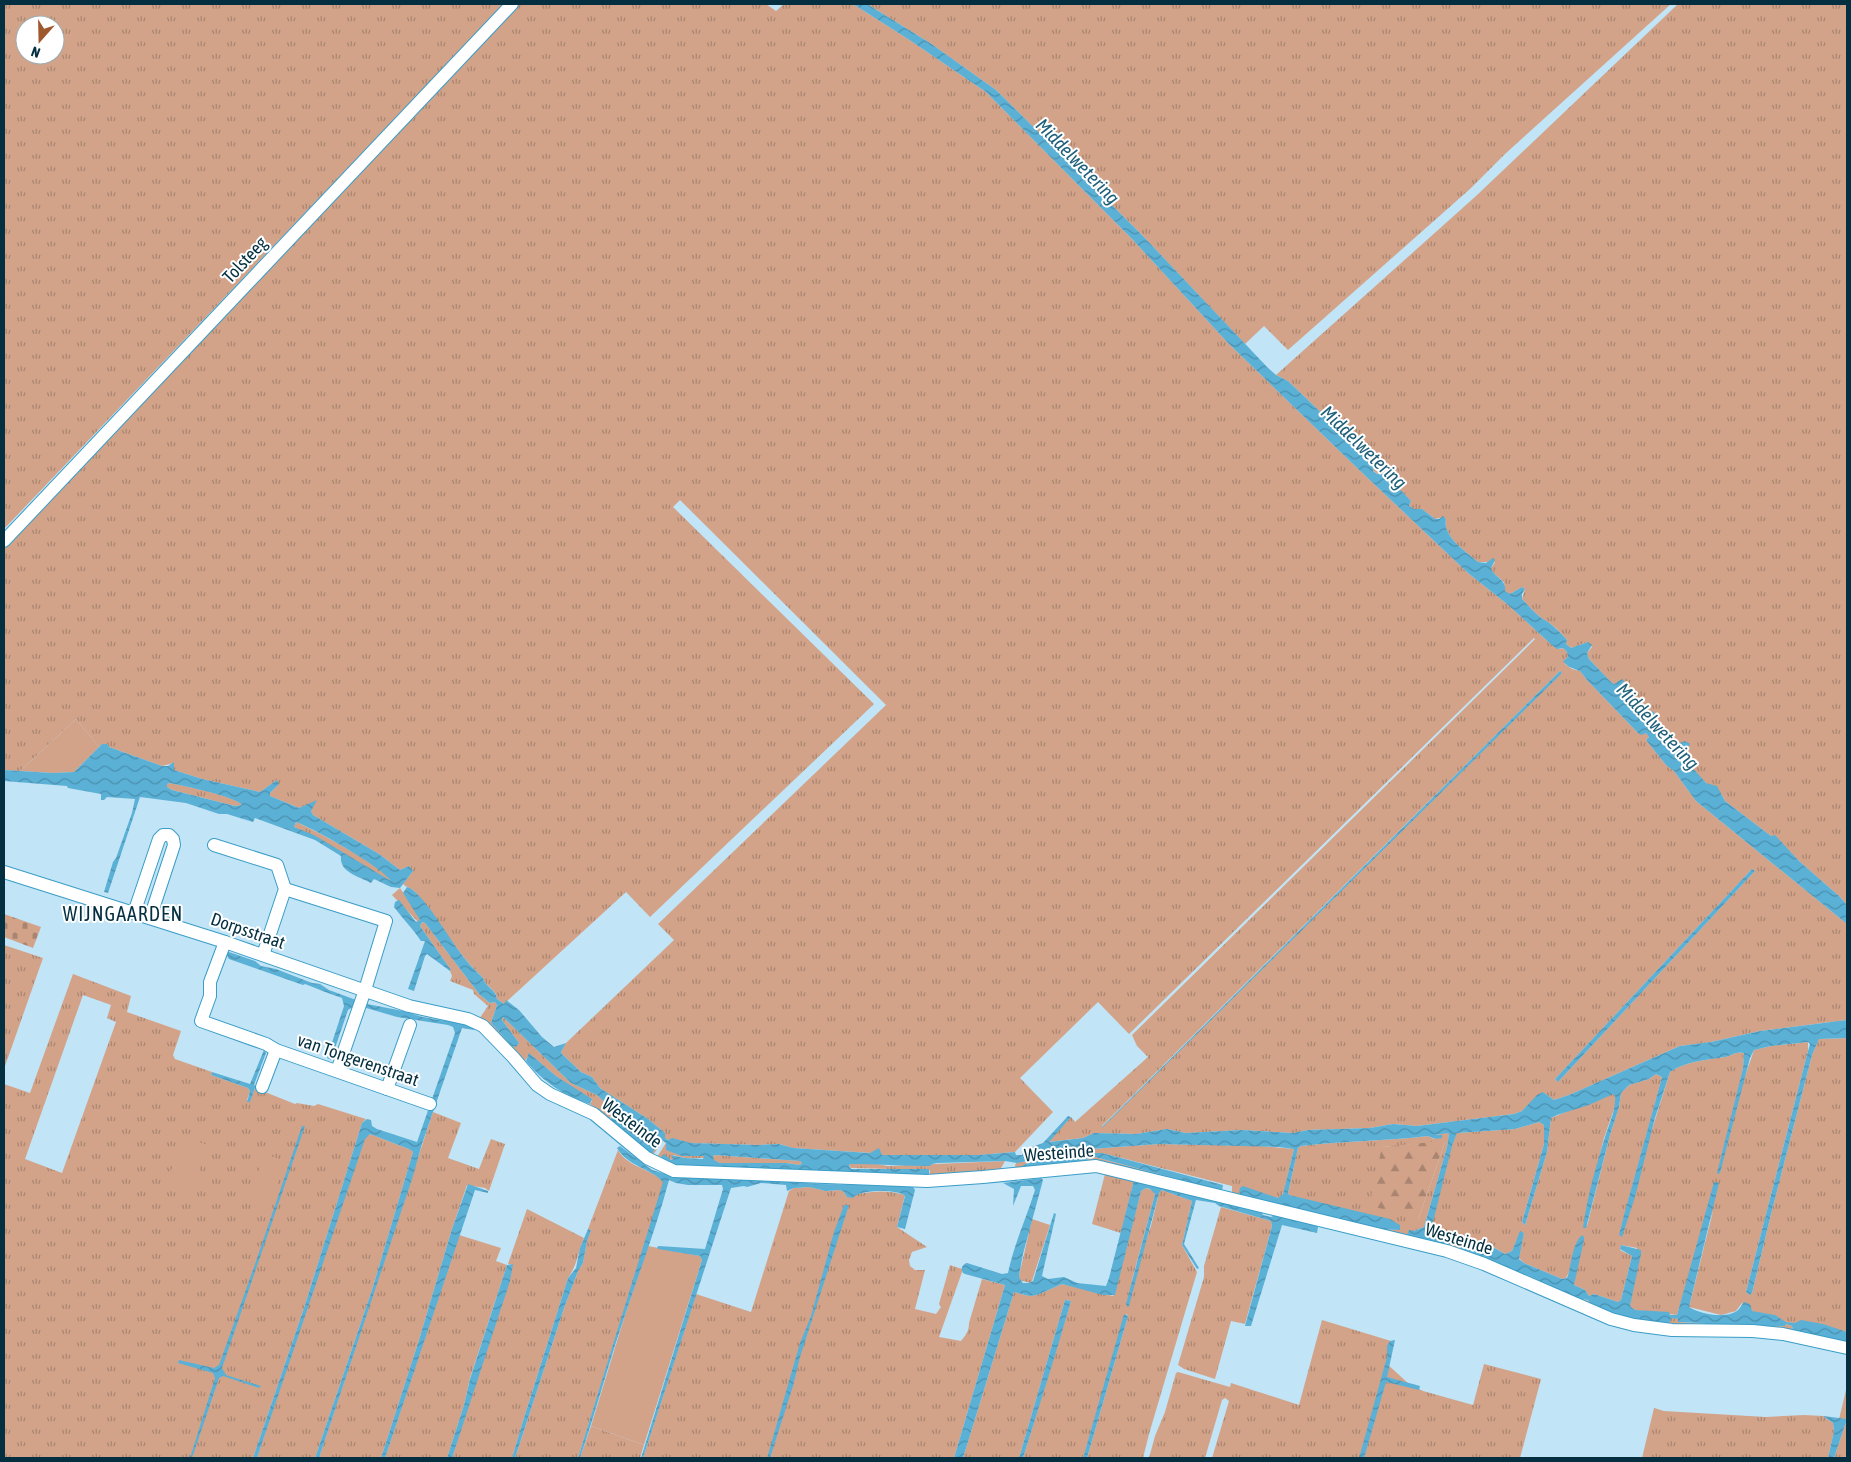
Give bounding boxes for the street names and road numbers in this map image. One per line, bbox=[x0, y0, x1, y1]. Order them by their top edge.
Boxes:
street label: Tolsteeg bbox=[218, 232, 271, 287]
street label: Dorpsstraat bbox=[208, 908, 288, 953]
street label: van Tongerenstraat bbox=[295, 1029, 422, 1090]
street label: Westeinde bbox=[598, 1093, 666, 1152]
street label: Westeinde bbox=[1023, 1140, 1095, 1165]
street label: Westeinde bbox=[1423, 1218, 1496, 1259]

